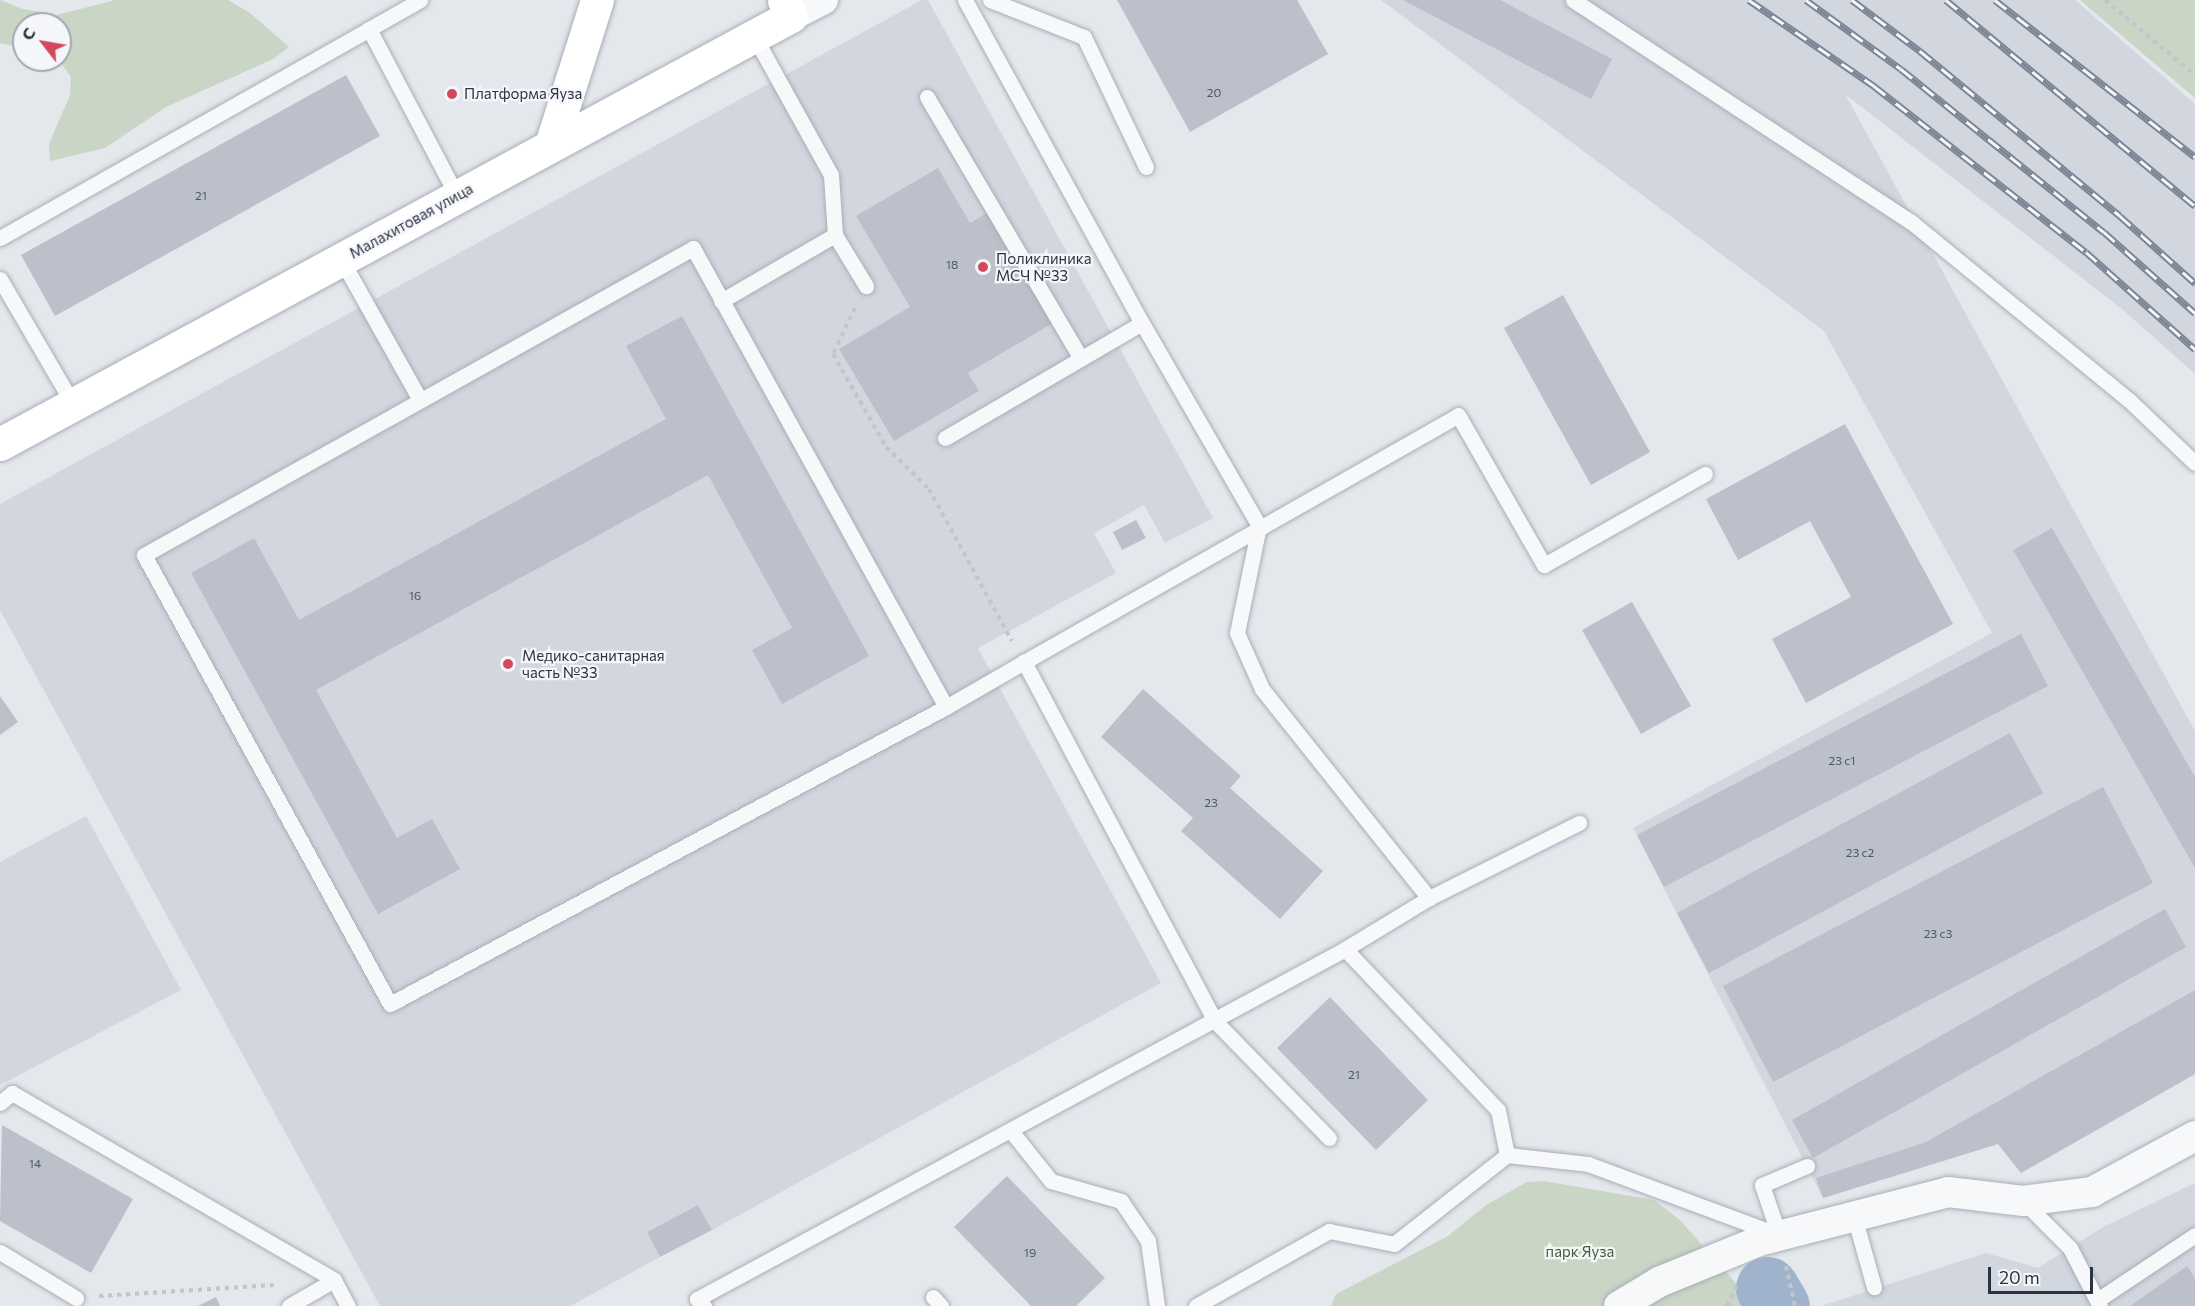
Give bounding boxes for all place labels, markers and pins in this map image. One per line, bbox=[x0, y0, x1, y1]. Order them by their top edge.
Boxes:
place label: Платформа Яуза bbox=[464, 85, 582, 103]
marker: Платформа Яуза bbox=[445, 87, 459, 101]
place label: Поликлиника МСЧ №33 bbox=[996, 249, 1092, 284]
marker: Поликлиника МСЧ №33 bbox=[974, 258, 992, 276]
place label: Медико-санитарная часть №33 bbox=[522, 646, 665, 681]
marker: Медико-санитарная часть №33 bbox=[499, 655, 517, 673]

